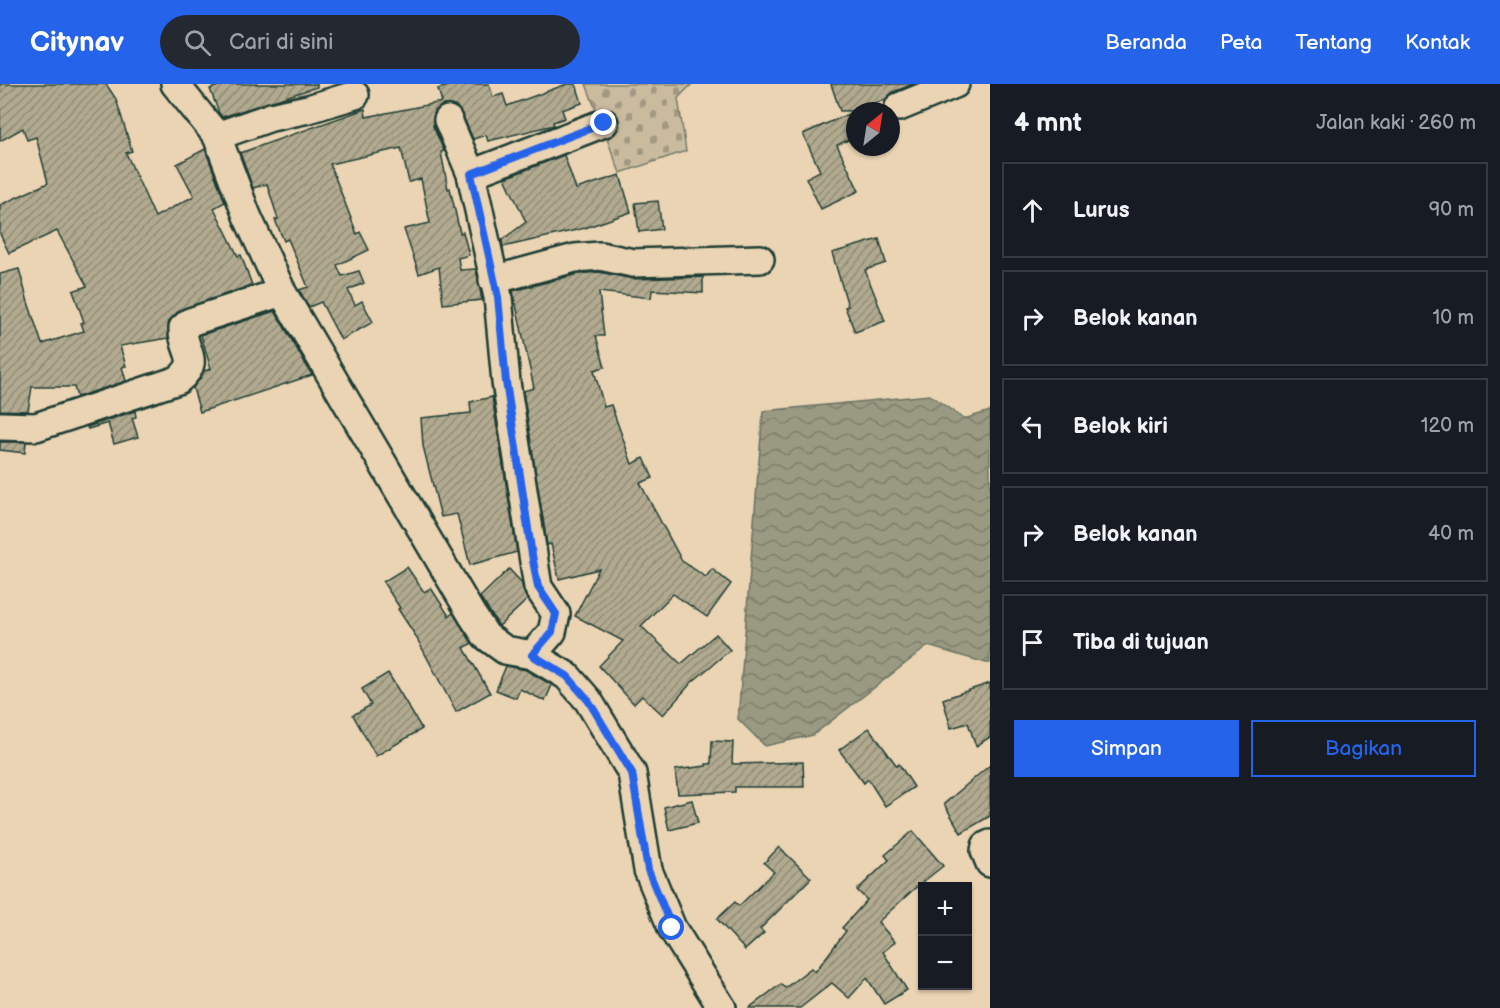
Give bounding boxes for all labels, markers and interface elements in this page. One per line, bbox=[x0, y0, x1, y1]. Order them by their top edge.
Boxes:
search box bbox=[160, 15, 580, 69]
text: Citynav bbox=[30, 26, 124, 59]
icon: search bbox=[181, 26, 214, 59]
text: Cari di sini bbox=[229, 29, 333, 56]
text: Beranda bbox=[1105, 30, 1187, 55]
text: Peta bbox=[1220, 30, 1263, 55]
text: Tentang bbox=[1296, 30, 1372, 55]
text: Kontak bbox=[1405, 30, 1470, 55]
north arrow bbox=[846, 102, 900, 156]
text: 4 mnt bbox=[1014, 108, 1082, 139]
route end bbox=[590, 109, 616, 135]
text: Jalan kaki · 260 m bbox=[1316, 111, 1476, 135]
icon: ahead bbox=[1016, 194, 1049, 227]
text: Lurus bbox=[1073, 197, 1129, 224]
text: 90 m bbox=[1429, 198, 1474, 222]
icon: right bbox=[1016, 302, 1049, 335]
text: Belok kanan bbox=[1073, 305, 1198, 332]
text: 10 m bbox=[1433, 306, 1474, 330]
icon: left bbox=[1016, 410, 1049, 443]
text: Belok kiri bbox=[1073, 413, 1168, 440]
text: 120 m bbox=[1421, 414, 1474, 438]
icon: right bbox=[1016, 518, 1049, 551]
text: Belok kanan bbox=[1073, 521, 1198, 548]
text: 40 m bbox=[1428, 522, 1474, 546]
icon: arrive bbox=[1016, 626, 1049, 659]
text: Tiba di tujuan bbox=[1073, 629, 1209, 656]
button: Simpan bbox=[1014, 720, 1239, 777]
button: Bagikan bbox=[1251, 720, 1476, 777]
map controls bbox=[918, 882, 972, 990]
button: + bbox=[918, 882, 972, 936]
route start bbox=[658, 914, 684, 940]
button: − bbox=[918, 936, 972, 990]

